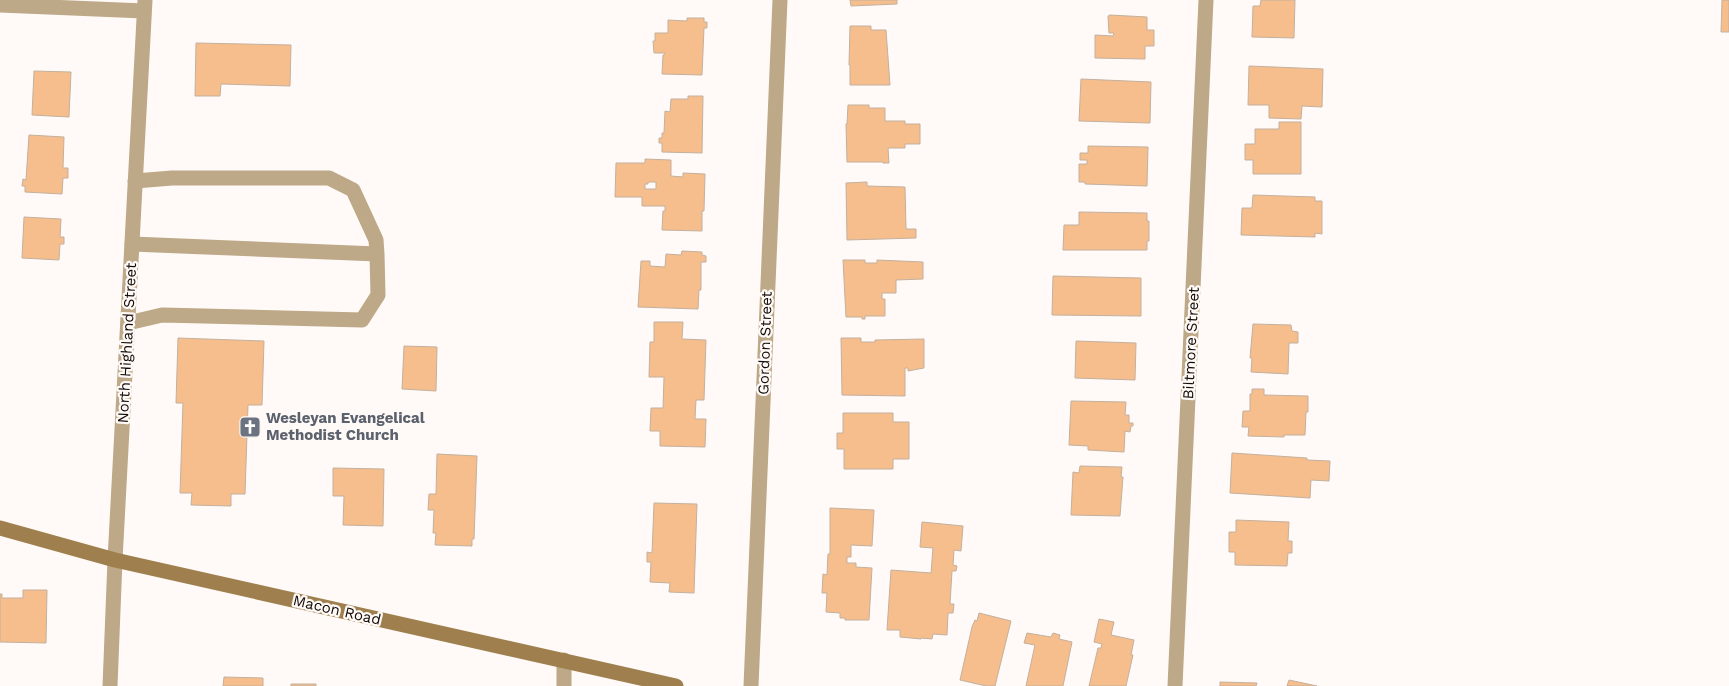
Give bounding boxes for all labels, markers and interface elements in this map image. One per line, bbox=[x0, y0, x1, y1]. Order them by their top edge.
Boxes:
street label: North Highland Street bbox=[114, 262, 140, 424]
street label: Biltmore Street bbox=[1179, 286, 1203, 400]
street label: Gordon Street bbox=[754, 290, 776, 395]
place label: Wesleyan Evangelical Methodist Church bbox=[266, 409, 425, 444]
church icon: Wesleyan Evangelical Methodist Church bbox=[238, 415, 262, 439]
street label: Macon Road bbox=[291, 591, 383, 629]

